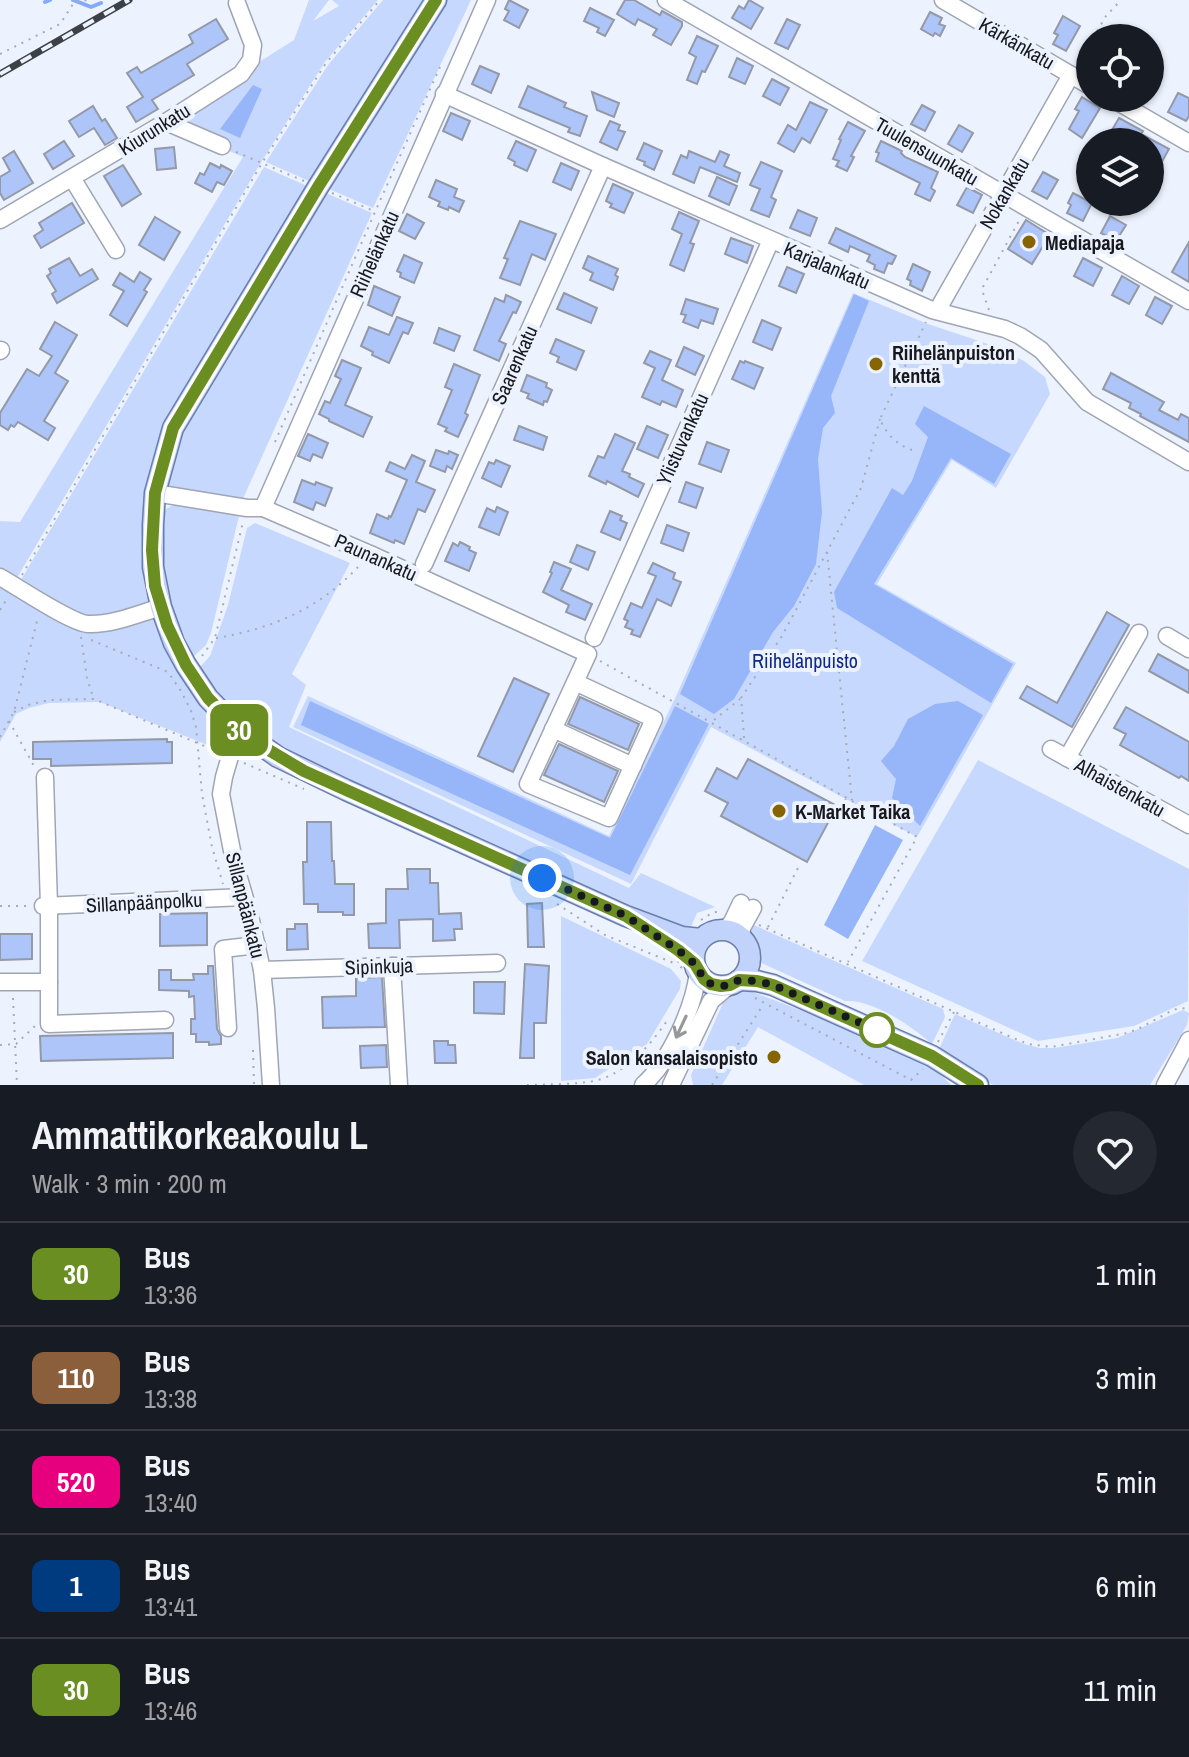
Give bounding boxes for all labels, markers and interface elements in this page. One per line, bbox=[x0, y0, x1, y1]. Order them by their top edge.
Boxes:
street label: Kärkänkatu bbox=[974, 11, 1060, 75]
map controls bbox=[1076, 24, 1164, 216]
button: locate bbox=[1076, 24, 1164, 112]
street label: Kiurunkatu bbox=[113, 97, 195, 161]
street label: Tuulensuunkatu bbox=[870, 110, 984, 192]
button: layers bbox=[1076, 128, 1164, 216]
street label: Nokankatu bbox=[973, 152, 1035, 234]
street label: Riihelänkatu bbox=[343, 206, 405, 302]
place label: Mediapaja bbox=[1045, 229, 1124, 256]
marker: Mediapaja bbox=[1020, 233, 1038, 251]
street label: Karjalankatu bbox=[780, 235, 874, 295]
street label: Saarenkatu bbox=[485, 321, 543, 409]
place label: Riihelänpuiston kenttä bbox=[892, 339, 1015, 389]
marker: Riihelänpuiston kenttä bbox=[867, 355, 885, 373]
street label: Ylistuvankatu bbox=[650, 389, 714, 489]
street label: Paunankatu bbox=[331, 527, 421, 587]
park label: Riihelänpuisto bbox=[752, 647, 858, 674]
line badge: 30 bbox=[203, 704, 275, 756]
text: 30 bbox=[226, 711, 252, 749]
street label: Alhaistenkatu bbox=[1069, 751, 1170, 823]
place label: K-Market Taika bbox=[795, 798, 910, 825]
marker: K-Market Taika bbox=[770, 802, 788, 820]
street label: Sillanpäänkatu bbox=[220, 849, 272, 961]
your location bbox=[522, 858, 562, 898]
street label: Sillanpäänpolku bbox=[85, 885, 203, 919]
street label: Sipinkuja bbox=[344, 951, 414, 981]
unlabelled marker bbox=[860, 1013, 894, 1047]
one-way arrow bbox=[673, 1014, 688, 1038]
place label: Salon kansalaisopisto bbox=[586, 1044, 758, 1071]
marker: Salon kansalaisopisto bbox=[765, 1048, 783, 1066]
text: Ammattikorkeakoulu L bbox=[32, 1110, 368, 1161]
button: heart bbox=[1073, 1111, 1157, 1195]
text: Walk · 3 min · 200 m bbox=[32, 1166, 227, 1201]
text: Bus bbox=[144, 1237, 190, 1277]
text: 1 min bbox=[1095, 1254, 1157, 1294]
text: 30 bbox=[63, 1255, 89, 1293]
text: 13:36 bbox=[144, 1277, 197, 1312]
text: Bus bbox=[144, 1341, 190, 1381]
text: 3 min bbox=[1095, 1358, 1157, 1398]
text: 110 bbox=[57, 1359, 95, 1397]
text: 13:38 bbox=[144, 1381, 197, 1416]
text: Bus bbox=[144, 1445, 190, 1485]
text: 5 min bbox=[1095, 1462, 1157, 1502]
text: 520 bbox=[57, 1463, 95, 1501]
text: 13:40 bbox=[144, 1485, 197, 1520]
text: Bus bbox=[144, 1549, 190, 1589]
text: 6 min bbox=[1095, 1566, 1157, 1606]
text: 1 bbox=[70, 1567, 82, 1605]
text: 13:41 bbox=[144, 1589, 197, 1624]
text: Bus bbox=[144, 1653, 190, 1693]
text: 11 min bbox=[1084, 1670, 1157, 1710]
text: 30 bbox=[63, 1671, 89, 1709]
text: 13:46 bbox=[144, 1693, 197, 1728]

